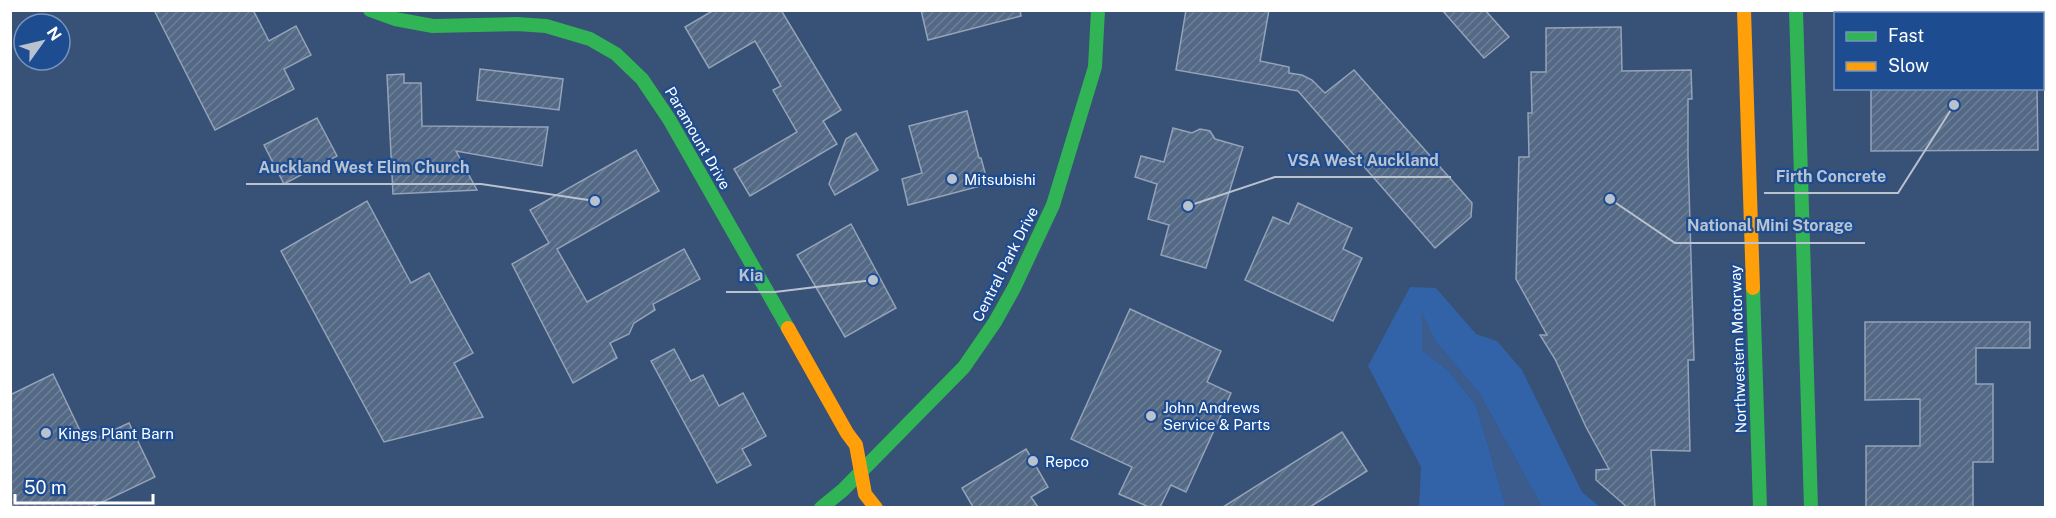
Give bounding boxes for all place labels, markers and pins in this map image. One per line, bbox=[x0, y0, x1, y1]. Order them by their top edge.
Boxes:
callout: VSA West Auckland bbox=[1275, 143, 1451, 177]
callout: Auckland West Elim Church bbox=[246, 150, 481, 184]
callout: Firth Concrete bbox=[1764, 159, 1898, 193]
place label: Mitsubishi bbox=[964, 171, 1036, 188]
marker: Mitsubishi bbox=[945, 172, 959, 186]
callout: National Mini Storage bbox=[1675, 209, 1865, 243]
callout: Kia bbox=[726, 258, 775, 292]
place label: John Andrews Service & Parts bbox=[1163, 399, 1270, 433]
marker: John Andrews Service & Parts bbox=[1144, 409, 1158, 423]
place label: Kings Plant Barn bbox=[58, 425, 174, 442]
marker: Kings Plant Barn bbox=[39, 426, 53, 440]
place label: Repco bbox=[1045, 453, 1089, 470]
marker: Repco bbox=[1026, 454, 1040, 468]

